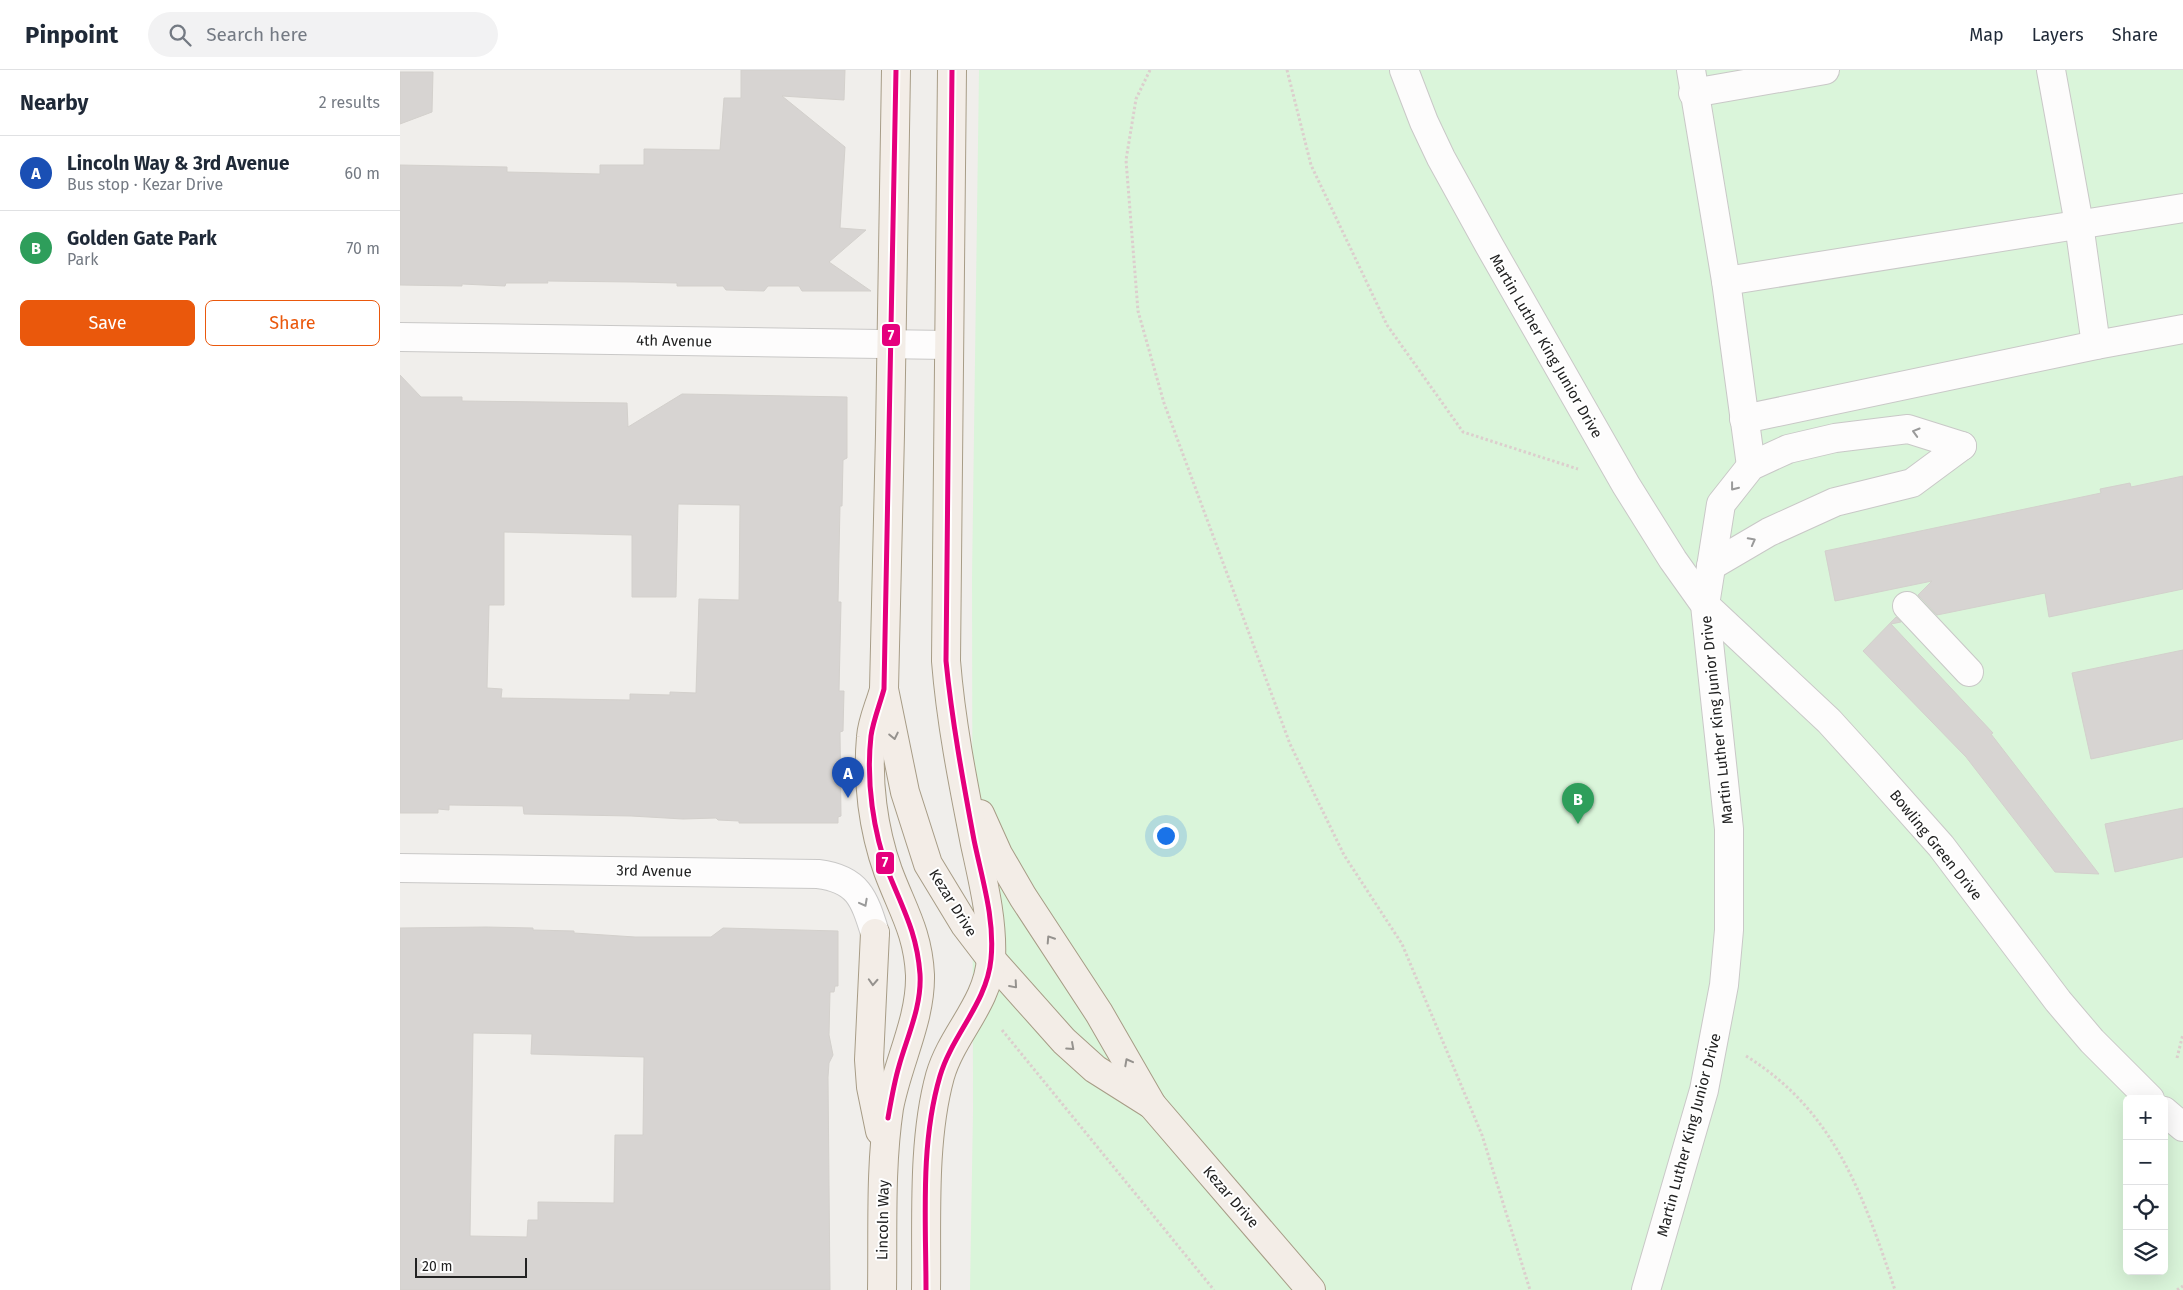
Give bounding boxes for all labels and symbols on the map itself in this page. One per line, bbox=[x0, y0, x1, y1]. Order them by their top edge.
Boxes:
street label: Martin Luther King Junior Drive bbox=[1486, 251, 1606, 441]
line badge: 7 bbox=[881, 323, 901, 347]
text: 7 bbox=[888, 327, 895, 344]
street label: 4th Avenue bbox=[636, 331, 712, 351]
one-way arrow bbox=[1912, 427, 1920, 437]
one-way arrow bbox=[1732, 481, 1740, 490]
one-way arrow bbox=[1747, 537, 1756, 547]
street label: Martin Luther King Junior Drive bbox=[1697, 615, 1737, 825]
one-way arrow bbox=[888, 732, 898, 741]
pin: A bbox=[832, 757, 864, 798]
pin: B bbox=[1562, 783, 1594, 824]
street label: Bowling Green Drive bbox=[1886, 786, 1986, 904]
your location bbox=[1153, 823, 1179, 849]
line badge: 7 bbox=[875, 851, 895, 875]
text: 7 bbox=[882, 854, 889, 871]
street label: 3rd Avenue bbox=[616, 861, 692, 881]
street label: Kezar Drive bbox=[925, 866, 981, 940]
one-way arrow bbox=[858, 898, 868, 907]
one-way arrow bbox=[1047, 935, 1057, 944]
one-way arrow bbox=[867, 978, 878, 986]
one-way arrow bbox=[1009, 980, 1018, 989]
street label: Martin Luther King Junior Drive bbox=[1653, 1031, 1725, 1239]
one-way arrow bbox=[1065, 1041, 1074, 1050]
one-way arrow bbox=[1125, 1058, 1135, 1067]
street label: Kezar Drive bbox=[1199, 1162, 1263, 1232]
street label: Lincoln Way bbox=[873, 1179, 893, 1260]
scale bar bbox=[415, 1255, 528, 1278]

